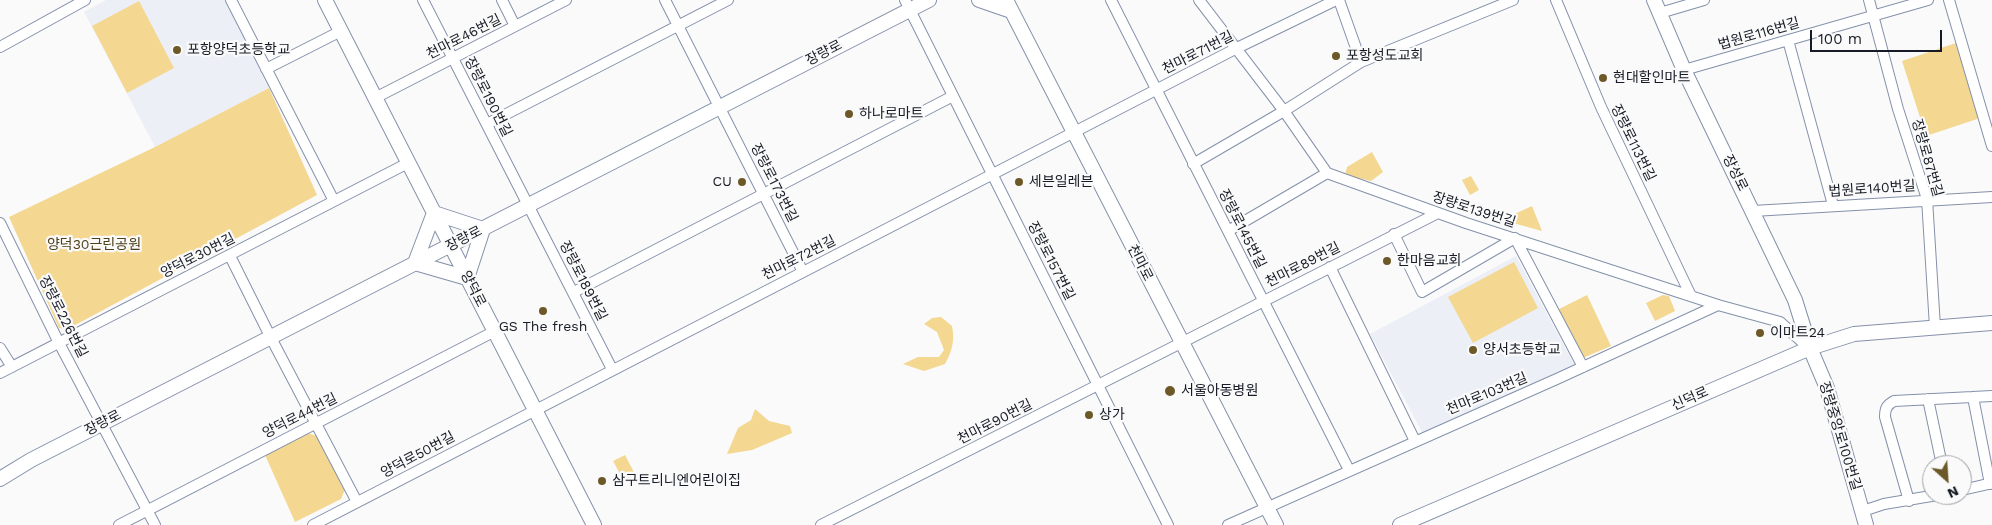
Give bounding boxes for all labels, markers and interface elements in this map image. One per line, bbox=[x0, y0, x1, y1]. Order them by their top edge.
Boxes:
street label: 천마로46번길 bbox=[424, 11, 504, 63]
street label: 법원로116번길 bbox=[1716, 14, 1802, 54]
scale bar bbox=[1812, 20, 1944, 52]
street label: 천마로71번길 bbox=[1160, 28, 1236, 78]
text: 100 m bbox=[1818, 30, 1862, 48]
street label: 장량로 bbox=[803, 37, 845, 69]
place label: 포항양덕초등학교 bbox=[187, 42, 290, 58]
marker: 포항양덕초등학교 bbox=[171, 44, 183, 56]
place label: 포항성도교회 bbox=[1346, 48, 1423, 64]
marker: 포항성도교회 bbox=[1330, 50, 1342, 62]
street label: 장량로190번길 bbox=[461, 54, 515, 140]
place label: 현대할인마트 bbox=[1613, 70, 1690, 86]
marker: 현대할인마트 bbox=[1597, 72, 1609, 84]
street label: 장량로113번길 bbox=[1607, 102, 1659, 184]
place label: 하나로마트 bbox=[859, 106, 923, 122]
marker: 하나로마트 bbox=[843, 108, 855, 120]
street label: 장량로87번길 bbox=[1908, 117, 1946, 199]
street label: 장량로173번길 bbox=[747, 141, 801, 225]
street label: 장성로 bbox=[1719, 152, 1751, 194]
place label: CU bbox=[712, 174, 732, 190]
place label: 세븐일레븐 bbox=[1029, 174, 1093, 190]
marker: CU bbox=[736, 176, 748, 188]
marker: 세븐일레븐 bbox=[1013, 176, 1025, 188]
street label: 법원로140번길 bbox=[1828, 178, 1916, 200]
street label: 장량로145번길 bbox=[1215, 187, 1269, 271]
street label: 장량로139번길 bbox=[1430, 189, 1518, 231]
street label: 장량로157번길 bbox=[1024, 219, 1078, 303]
street label: 장량로 bbox=[443, 223, 485, 255]
street label: 양덕로30번길 bbox=[158, 230, 238, 282]
street label: 천마로72번길 bbox=[759, 232, 839, 284]
park label: 양덕30근린공원 bbox=[47, 237, 141, 253]
street label: 장량로189번길 bbox=[556, 238, 610, 324]
street label: 천마로89번길 bbox=[1263, 239, 1343, 291]
street label: 천마로 bbox=[1124, 242, 1156, 284]
place label: 한마음교회 bbox=[1397, 253, 1461, 269]
marker: 한마음교회 bbox=[1381, 255, 1393, 267]
street label: 양덕로 bbox=[457, 268, 489, 310]
street label: 장량로226번길 bbox=[35, 273, 91, 361]
marker: GS The fresh bbox=[537, 305, 549, 317]
place label: GS The fresh bbox=[499, 319, 587, 335]
place label: 이마트24 bbox=[1770, 325, 1825, 341]
marker: 이마트24 bbox=[1754, 327, 1766, 339]
place label: 양서초등학교 bbox=[1483, 342, 1560, 358]
marker: 양서초등학교 bbox=[1467, 344, 1479, 356]
street label: 천마로103번길 bbox=[1444, 369, 1530, 419]
street label: 장량중앙로100번길 bbox=[1815, 379, 1865, 493]
place label: 서울아동병원 bbox=[1181, 383, 1258, 399]
street label: 신덕로 bbox=[1669, 383, 1711, 415]
marker: 서울아동병원 bbox=[1163, 384, 1177, 398]
street label: 양덕로44번길 bbox=[260, 390, 340, 442]
street label: 천마로90번길 bbox=[955, 396, 1035, 448]
street label: 장량로 bbox=[82, 407, 124, 439]
place label: 상가 bbox=[1099, 407, 1125, 423]
marker: 상가 bbox=[1083, 409, 1095, 421]
street label: 양덕로50번길 bbox=[378, 429, 458, 481]
north arrow bbox=[1922, 455, 1972, 505]
place label: 삼구트리니엔어린이집 bbox=[612, 473, 741, 489]
marker: 삼구트리니엔어린이집 bbox=[596, 475, 608, 487]
text: N bbox=[1945, 483, 1961, 502]

